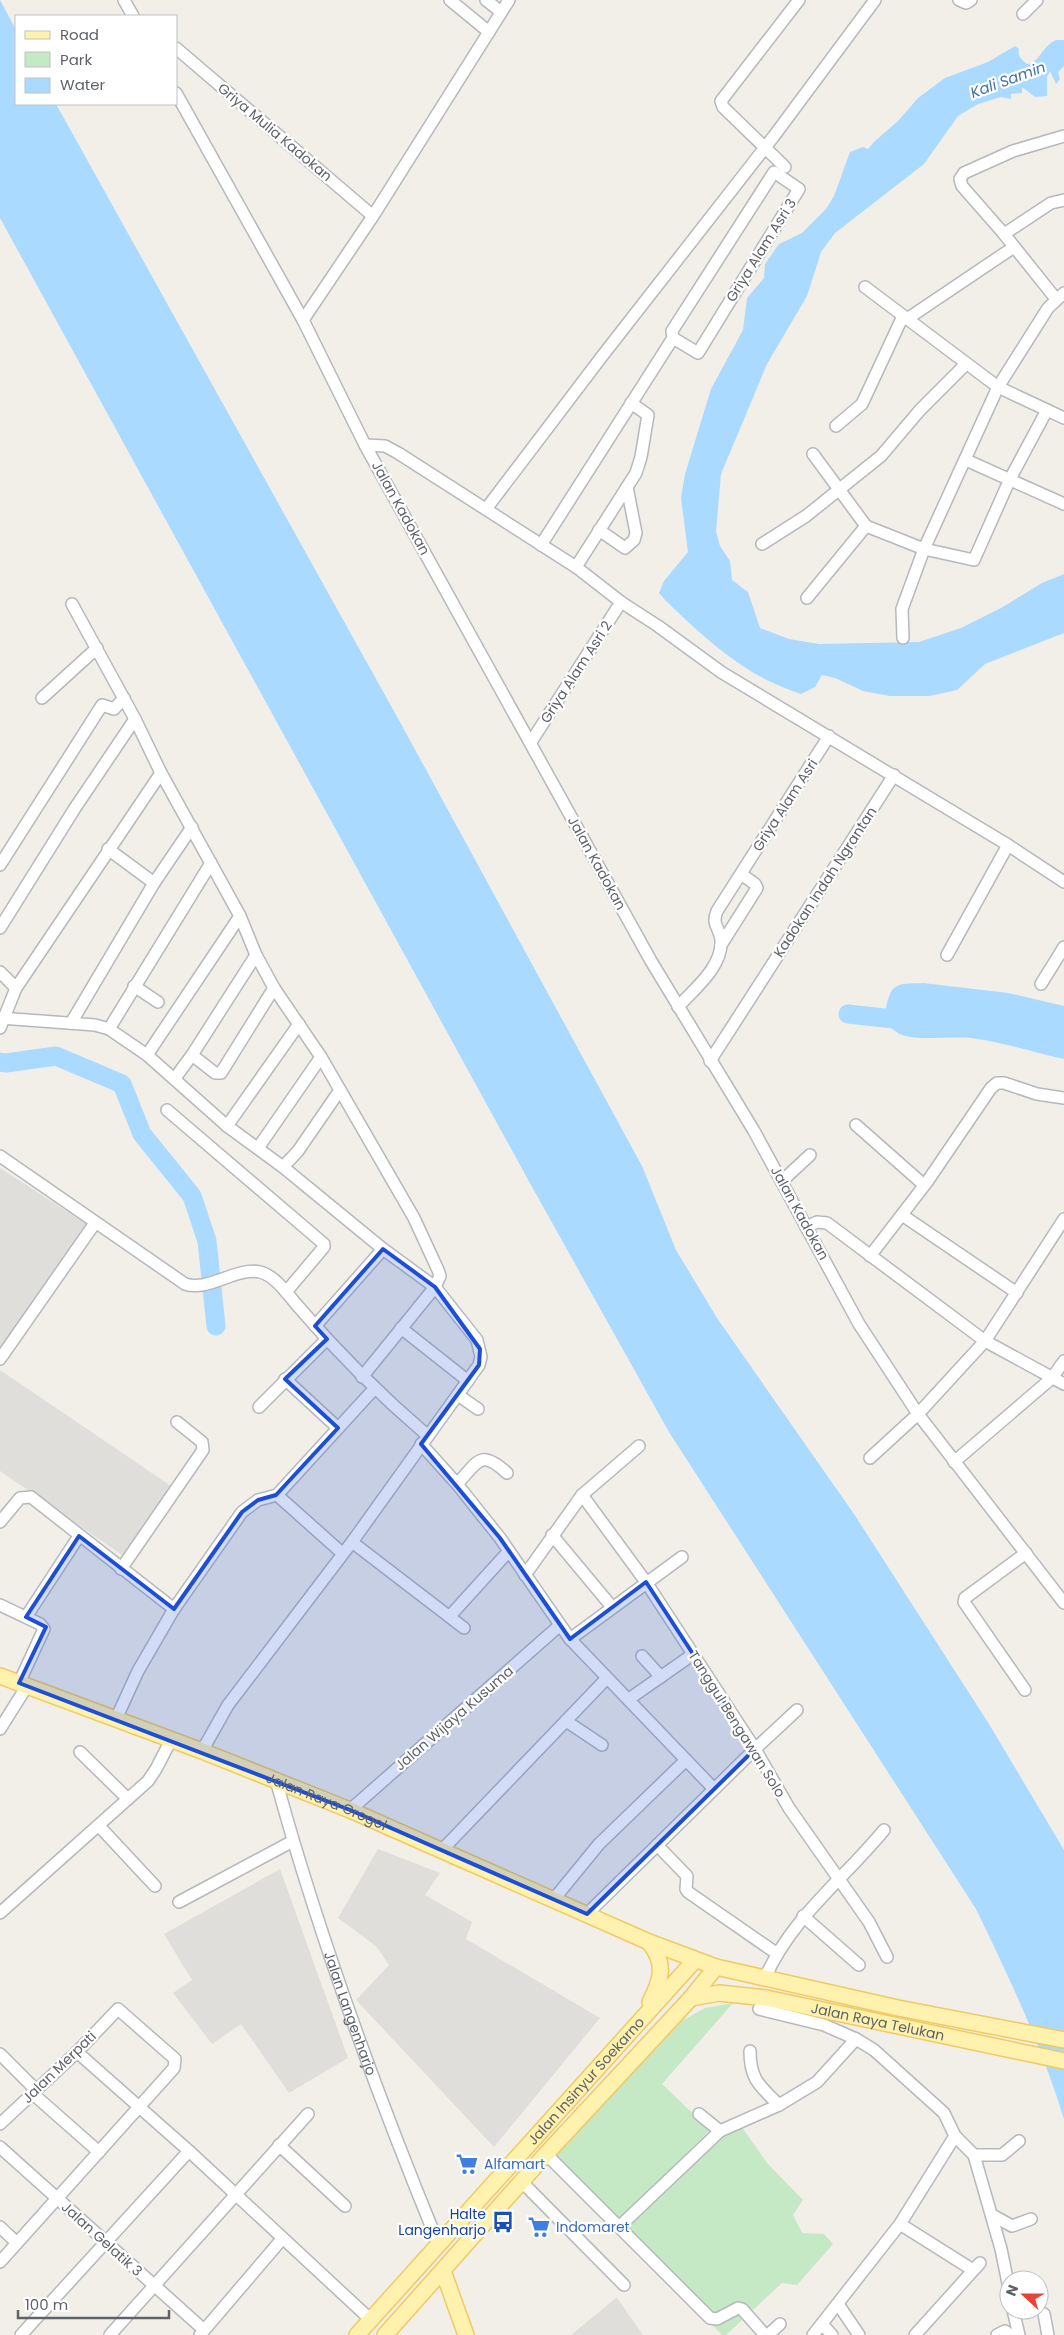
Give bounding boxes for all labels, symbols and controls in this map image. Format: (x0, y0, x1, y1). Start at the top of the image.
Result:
legend (15, 15, 178, 105)
text: Road (60, 24, 99, 45)
text: Park (60, 49, 92, 70)
water label: Kali Samin (967, 56, 1048, 103)
text: Water (60, 74, 106, 95)
street label: Griya Mulia Kadokan (214, 78, 336, 186)
street label: Griya Alam Asri 3 (721, 194, 801, 306)
street label: Jalan Kadokan (367, 457, 435, 559)
street label: Griya Alam Asri 2 (535, 617, 617, 727)
street label: Griya Alam Asri (748, 755, 822, 855)
street label: Kadokan Indah Ngrantan (769, 803, 881, 961)
street label: Jalan Kadokan (563, 812, 631, 914)
street label: Jalan Kadokan (766, 1162, 834, 1264)
street label: Tanggul Bengawan Solo (684, 1647, 790, 1801)
street label: Jalan Wijaya Kusuma (390, 1661, 518, 1775)
street label: Jalan Raya Grogol (264, 1768, 390, 1835)
street label: Jalan Langenharjo (319, 1949, 381, 2078)
street label: Jalan Raya Telukan (809, 1998, 946, 2045)
street label: Jalan Insinyur Soekarno (523, 2012, 649, 2149)
street label: Jalan Merpati (18, 2026, 100, 2108)
supermarket icon: Alfamart (454, 2151, 480, 2177)
place label: Alfamart (484, 2154, 545, 2174)
street label: Jalan Gelatik 3 (57, 2197, 147, 2281)
place label: Halte Langenharjo (398, 2204, 486, 2240)
bus stop icon: Halte Langenharjo (490, 2209, 516, 2235)
supermarket icon: Indomaret (526, 2214, 552, 2240)
place label: Indomaret (556, 2217, 630, 2237)
north arrow (999, 2270, 1049, 2320)
text: N (1001, 2282, 1023, 2299)
scale bar (18, 2288, 169, 2320)
text: 100 m (25, 2294, 68, 2315)

